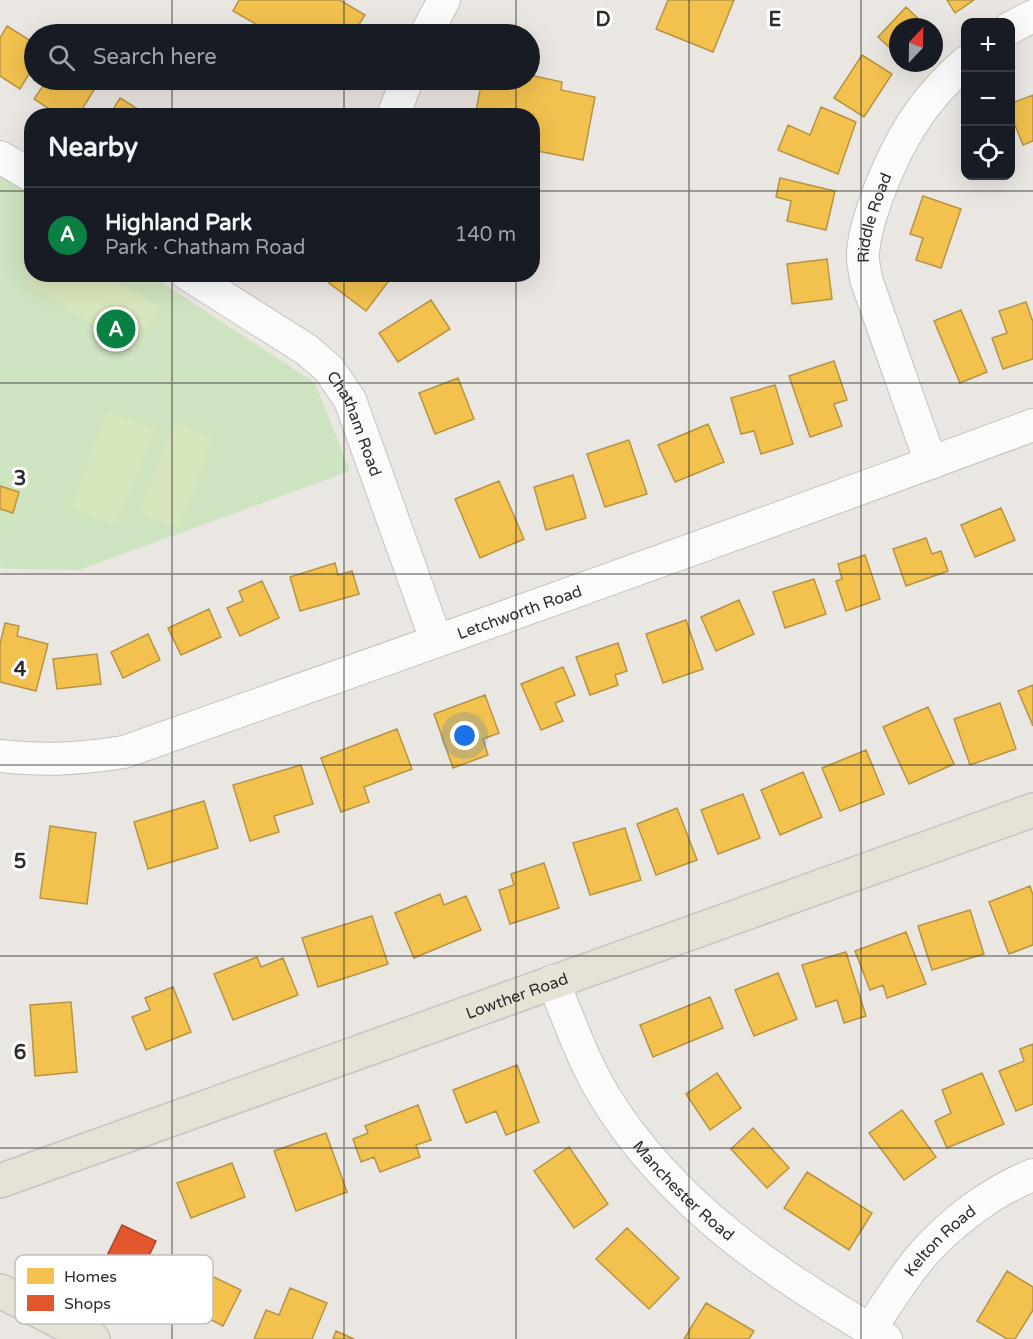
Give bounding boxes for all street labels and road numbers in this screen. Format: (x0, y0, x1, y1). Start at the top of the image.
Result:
street label: Riddle Road (854, 170, 896, 263)
street label: Chatham Road (322, 367, 386, 479)
street label: Letchworth Road (454, 581, 585, 644)
street label: Lowther Road (463, 969, 571, 1024)
street label: Manchester Road (628, 1137, 738, 1246)
street label: Kelton Road (900, 1201, 980, 1281)

